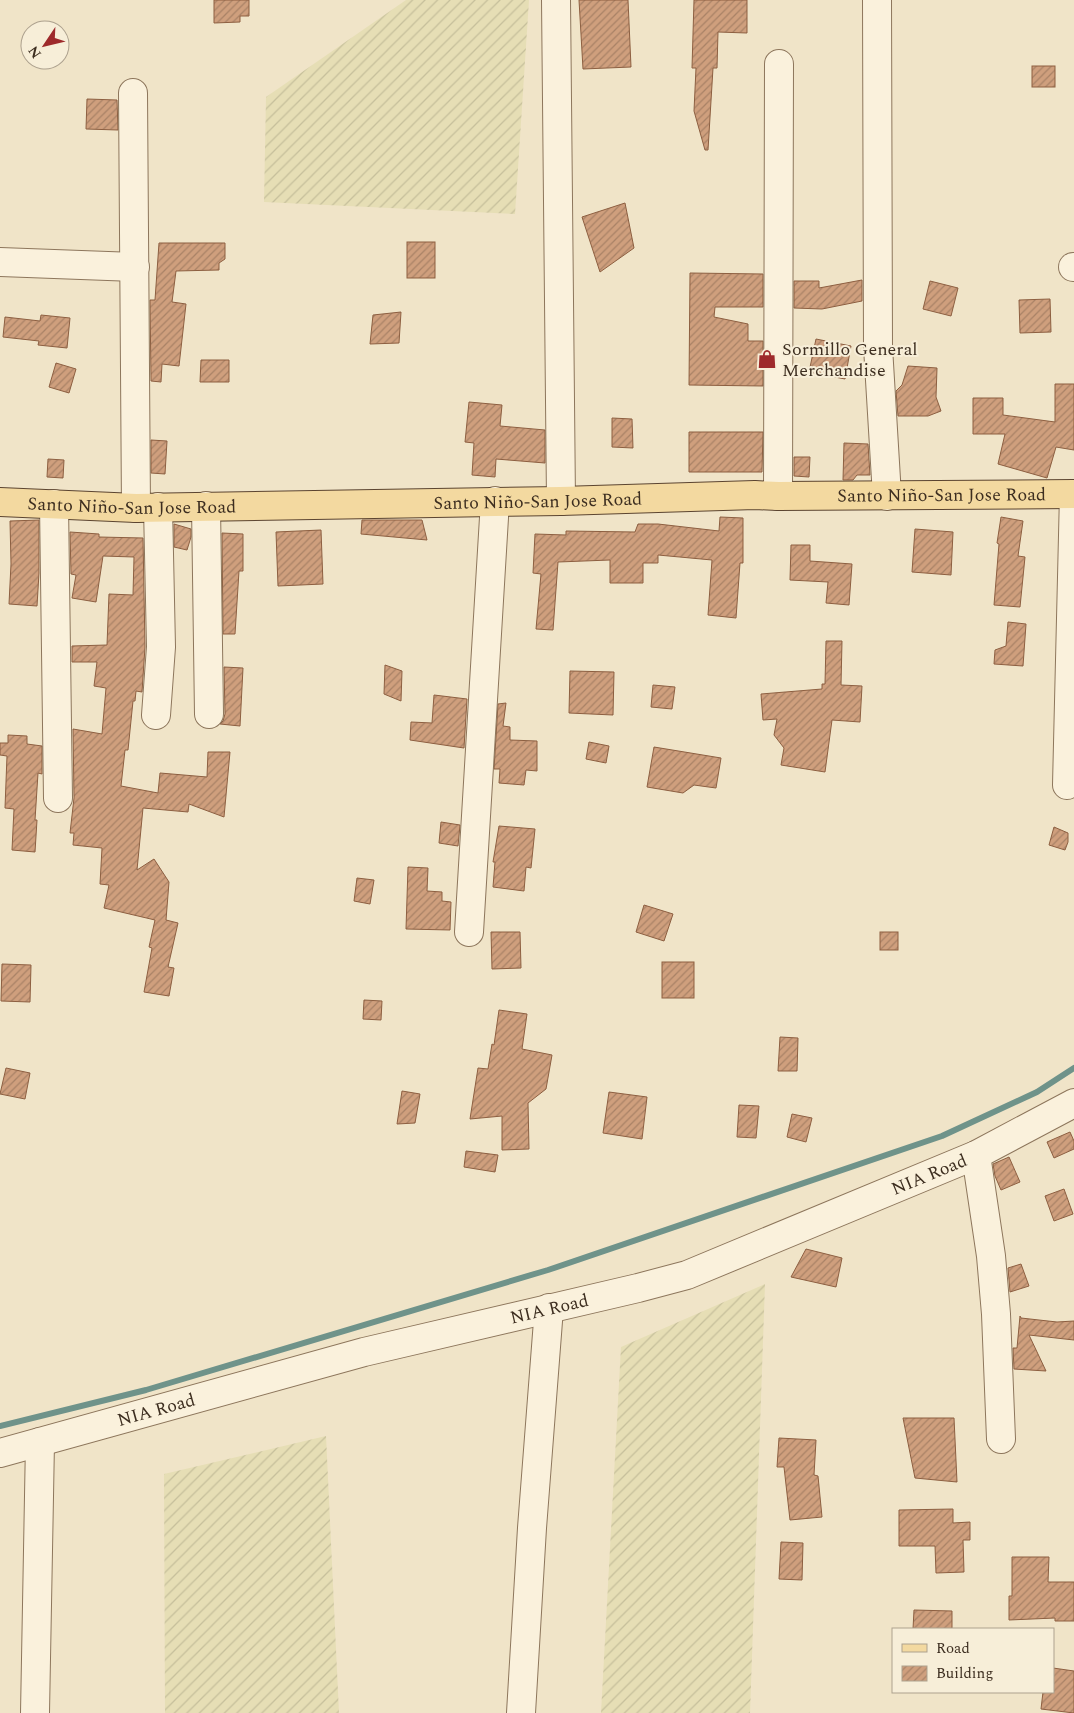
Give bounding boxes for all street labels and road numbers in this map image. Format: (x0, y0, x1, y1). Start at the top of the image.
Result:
street label: Santo Niño-San Jose Road (837, 481, 1046, 510)
street label: Santo Niño-San Jose Road (433, 485, 643, 517)
street label: Santo Niño-San Jose Road (27, 490, 236, 522)
street label: NIA Road (887, 1147, 971, 1203)
street label: NIA Road (507, 1287, 591, 1331)
street label: NIA Road (114, 1386, 198, 1434)

